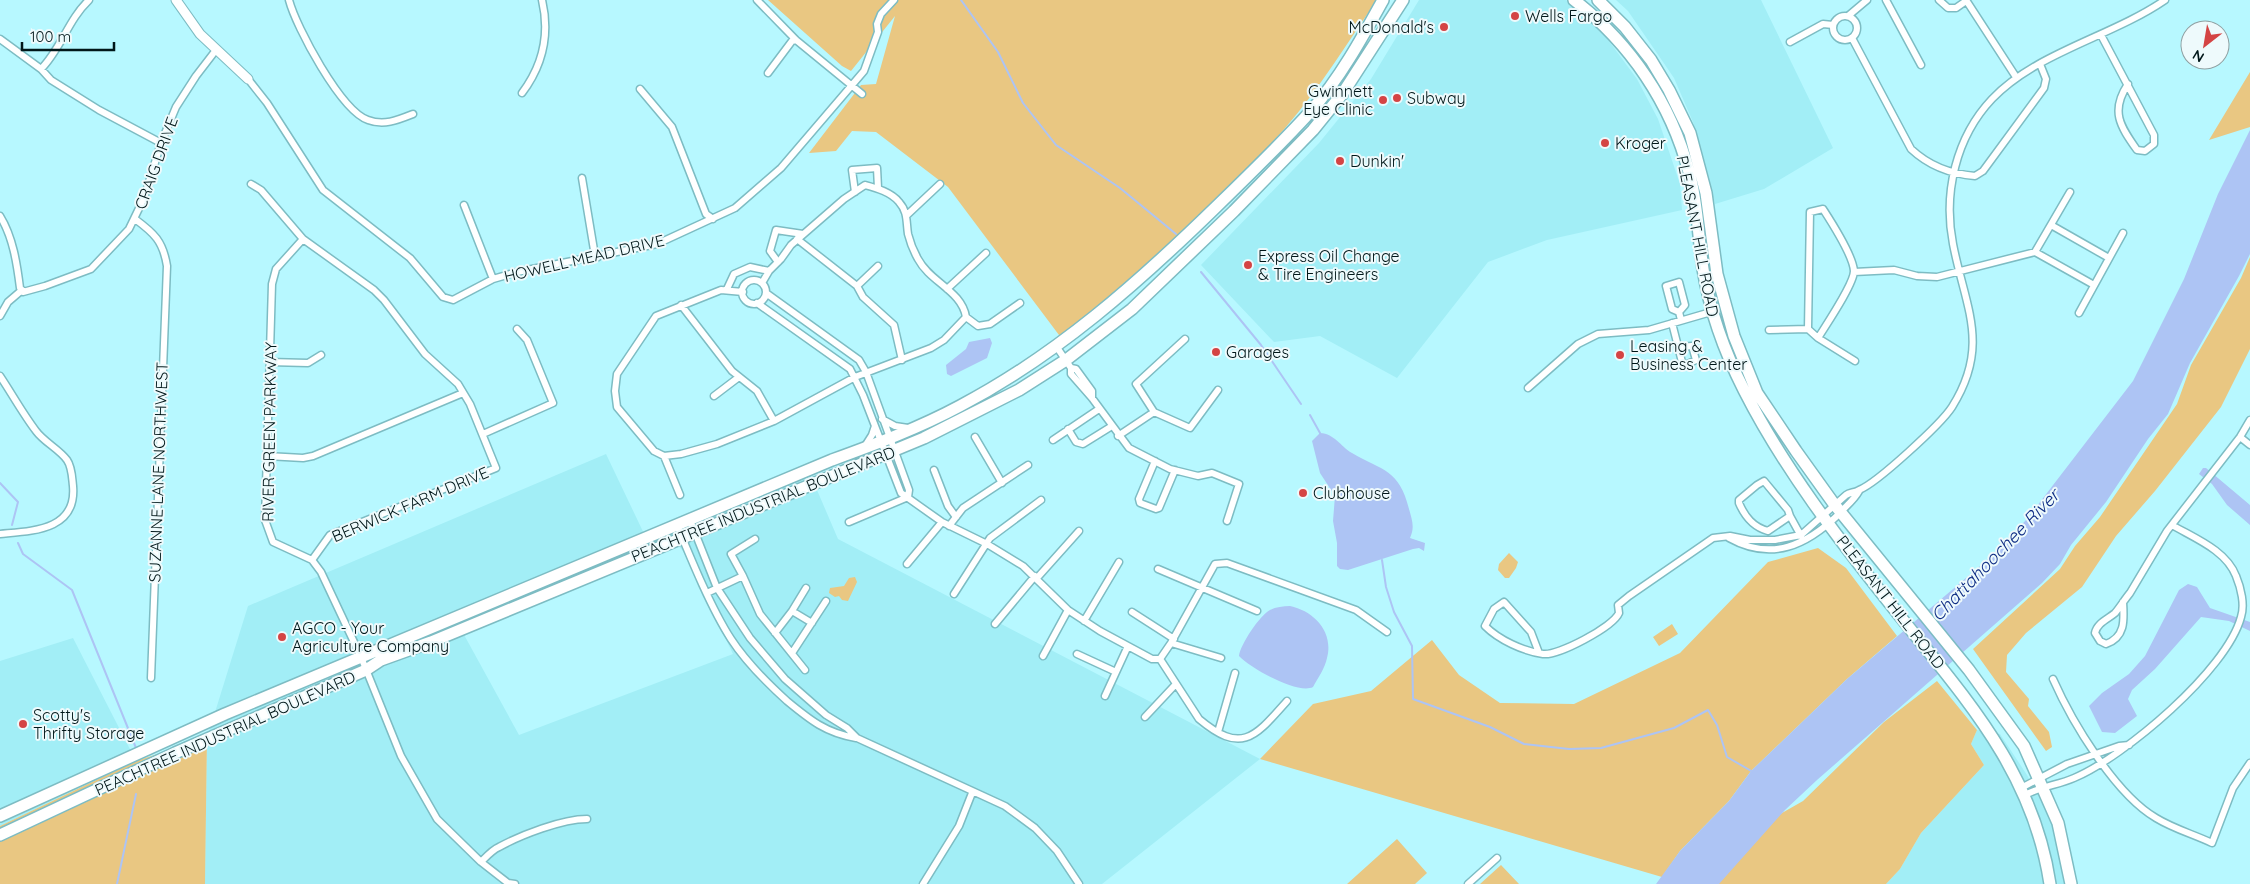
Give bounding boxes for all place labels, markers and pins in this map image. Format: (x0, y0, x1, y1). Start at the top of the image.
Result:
place label: Wells Fargo (1525, 6, 1612, 26)
marker: Wells Fargo (1509, 10, 1521, 22)
place label: McDonald's (1348, 17, 1434, 37)
marker: McDonald's (1438, 21, 1450, 33)
place label: Gwinnett Eye Clinic (1303, 81, 1373, 119)
place label: Subway (1407, 88, 1466, 108)
marker: Subway (1391, 92, 1403, 104)
marker: Gwinnett Eye Clinic (1377, 94, 1389, 106)
place label: Kroger (1615, 133, 1666, 153)
marker: Kroger (1599, 137, 1611, 149)
place label: Dunkin' (1350, 151, 1404, 171)
marker: Dunkin' (1334, 155, 1346, 167)
place label: Express Oil Change & Tire Engineers (1258, 246, 1400, 284)
marker: Express Oil Change & Tire Engineers (1242, 259, 1254, 271)
place label: Leasing & Business Center (1630, 336, 1747, 374)
place label: Garages (1226, 342, 1289, 362)
marker: Garages (1210, 346, 1222, 358)
marker: Leasing & Business Center (1614, 349, 1626, 361)
place label: Clubhouse (1313, 483, 1390, 503)
marker: Clubhouse (1297, 487, 1309, 499)
place label: AGCO - Your Agriculture Company (292, 618, 449, 656)
marker: AGCO - Your Agriculture Company (276, 631, 288, 643)
place label: Scotty's Thrifty Storage (33, 705, 144, 743)
marker: Scotty's Thrifty Storage (17, 718, 29, 730)

